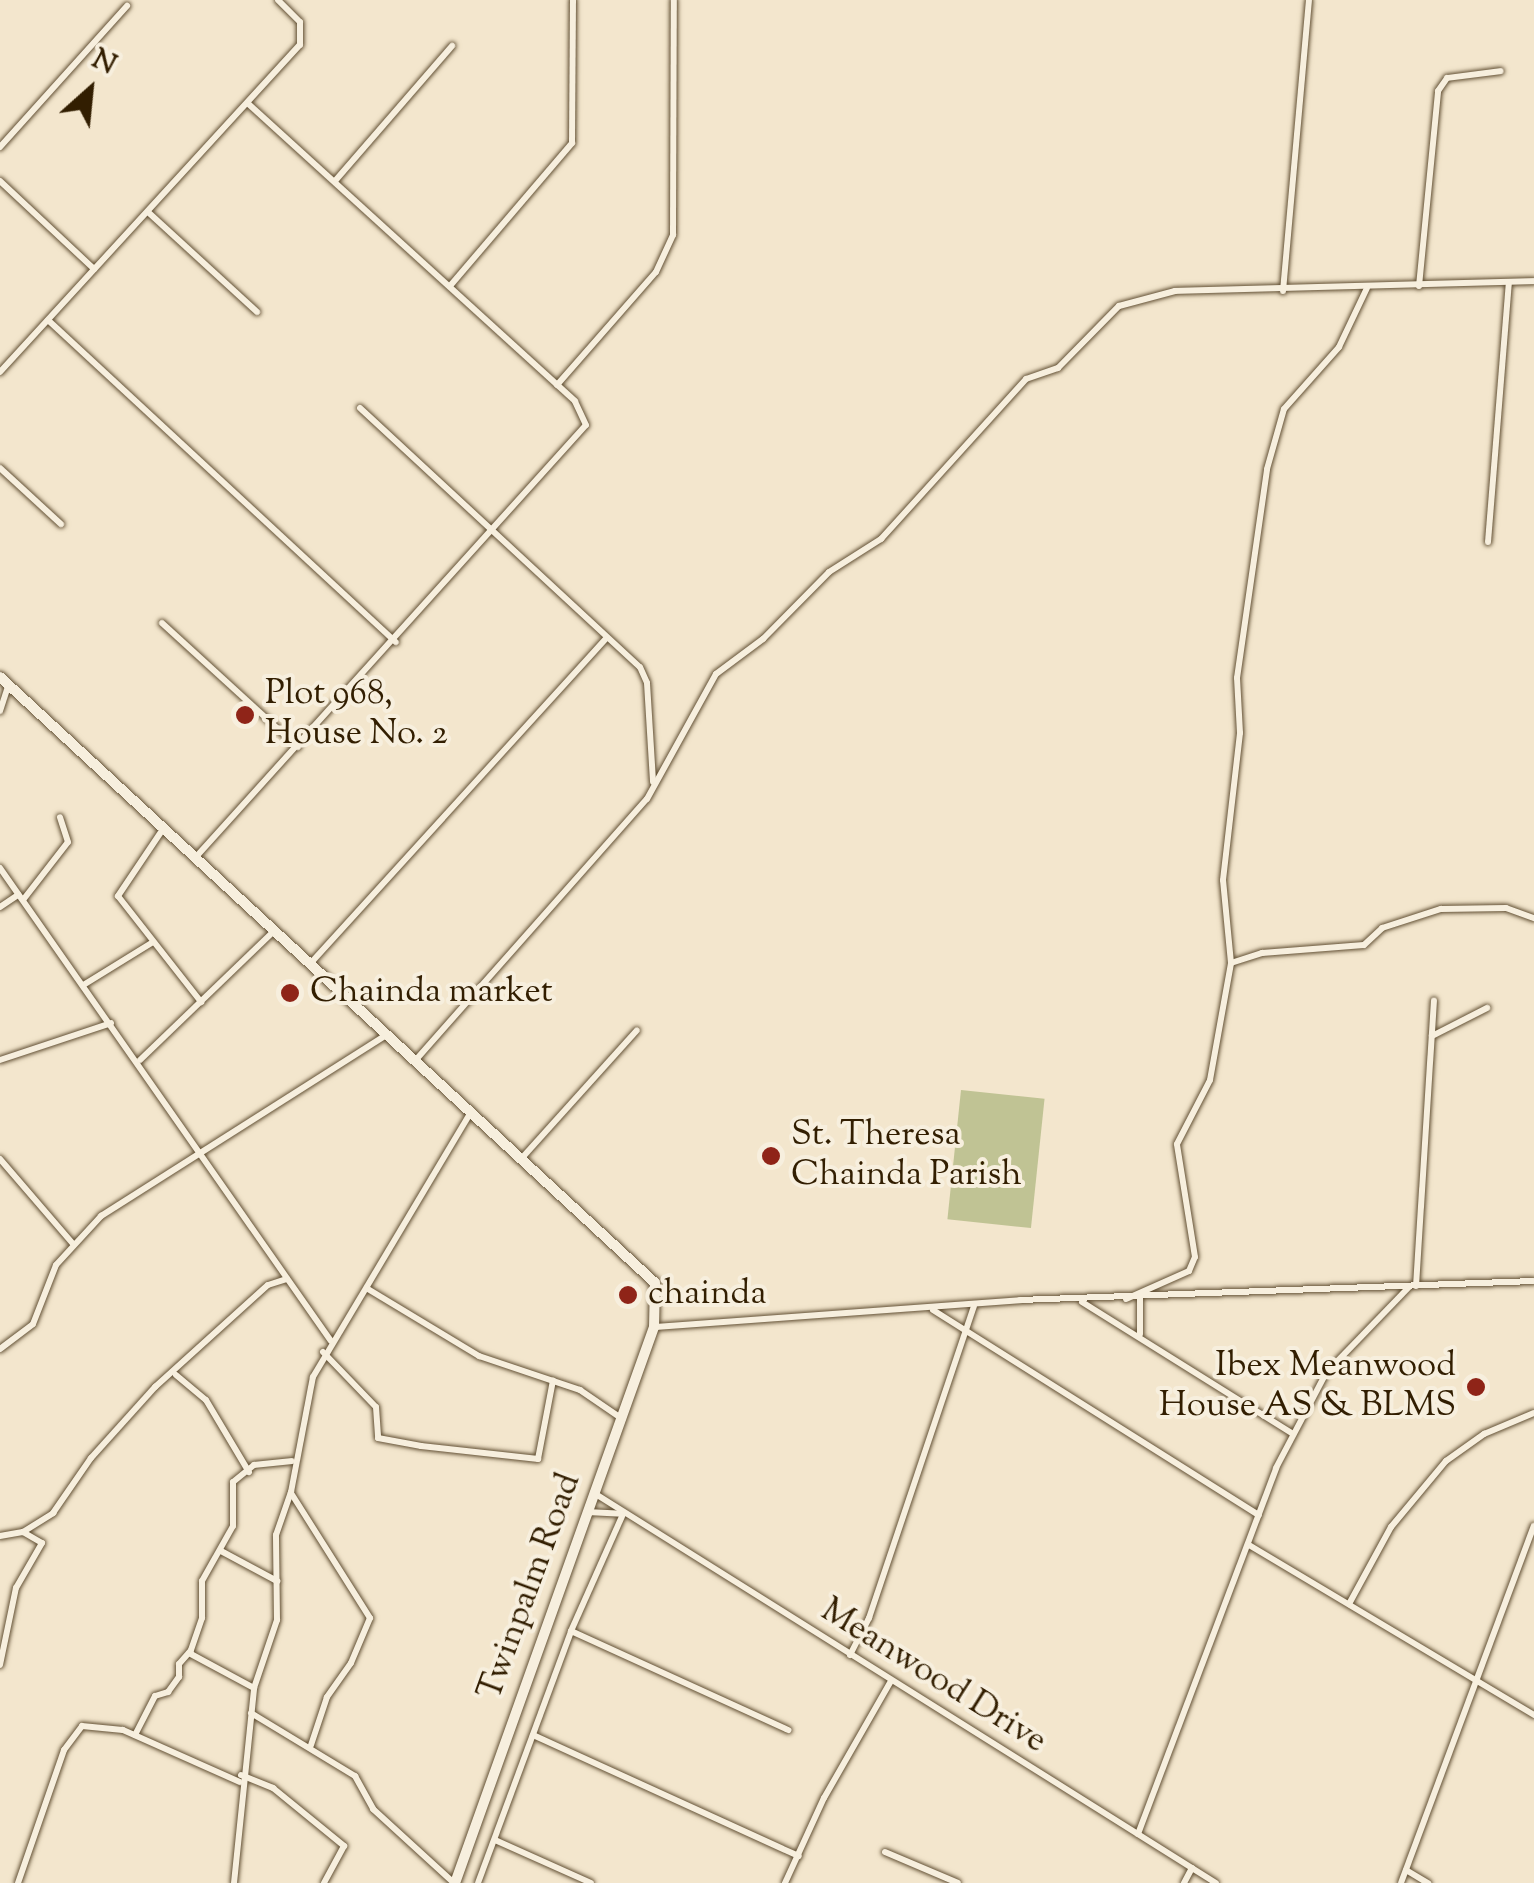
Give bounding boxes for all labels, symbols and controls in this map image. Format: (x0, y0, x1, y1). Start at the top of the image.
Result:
north arrow (40, 40, 140, 140)
text: N (85, 40, 123, 86)
place label: Plot 968, House No. 2 (265, 674, 448, 756)
marker: Plot 968, House No. 2 (234, 704, 256, 726)
place label: Chainda market (310, 972, 553, 1014)
marker: Chainda market (279, 982, 301, 1004)
place label: St. Theresa Chainda Parish (791, 1115, 1022, 1197)
marker: St. Theresa Chainda Parish (760, 1145, 782, 1167)
place label: chainda (648, 1274, 767, 1316)
marker: chainda (617, 1284, 639, 1306)
place label: Ibex Meanwood House AS & BLMS (1159, 1346, 1456, 1428)
marker: Ibex Meanwood House AS & BLMS (1465, 1376, 1487, 1398)
street label: Twinpalm Road (471, 1468, 591, 1706)
street label: Meanwood Drive (812, 1591, 1054, 1763)

